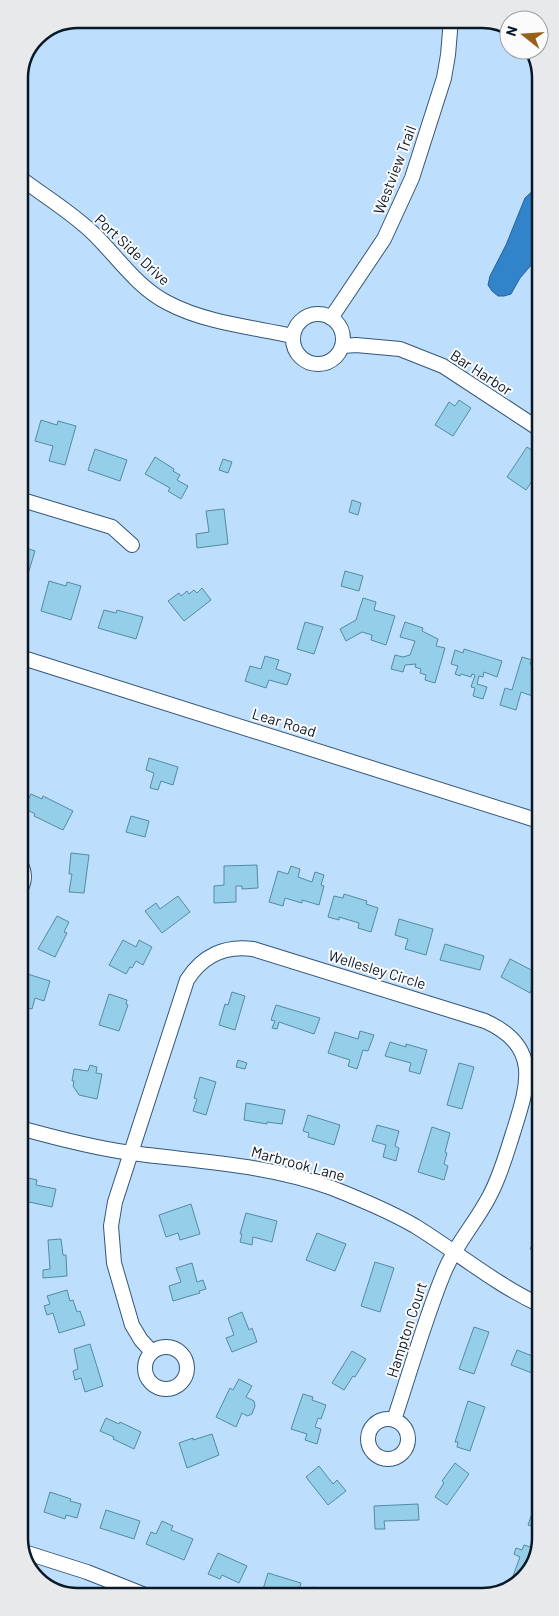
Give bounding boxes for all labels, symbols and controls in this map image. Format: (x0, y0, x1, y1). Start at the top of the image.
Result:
north arrow (499, 10, 549, 60)
text: N (502, 24, 521, 38)
street label: Westview Trail (369, 123, 419, 217)
street label: Port Side Drive (91, 210, 174, 289)
street label: Bar Harbor (447, 346, 516, 399)
street label: Lear Road (250, 704, 318, 740)
street label: Wellesley Circle (326, 946, 428, 992)
street label: Marbrook Lane (249, 1142, 347, 1184)
street label: Hampton Court (382, 1280, 430, 1380)

